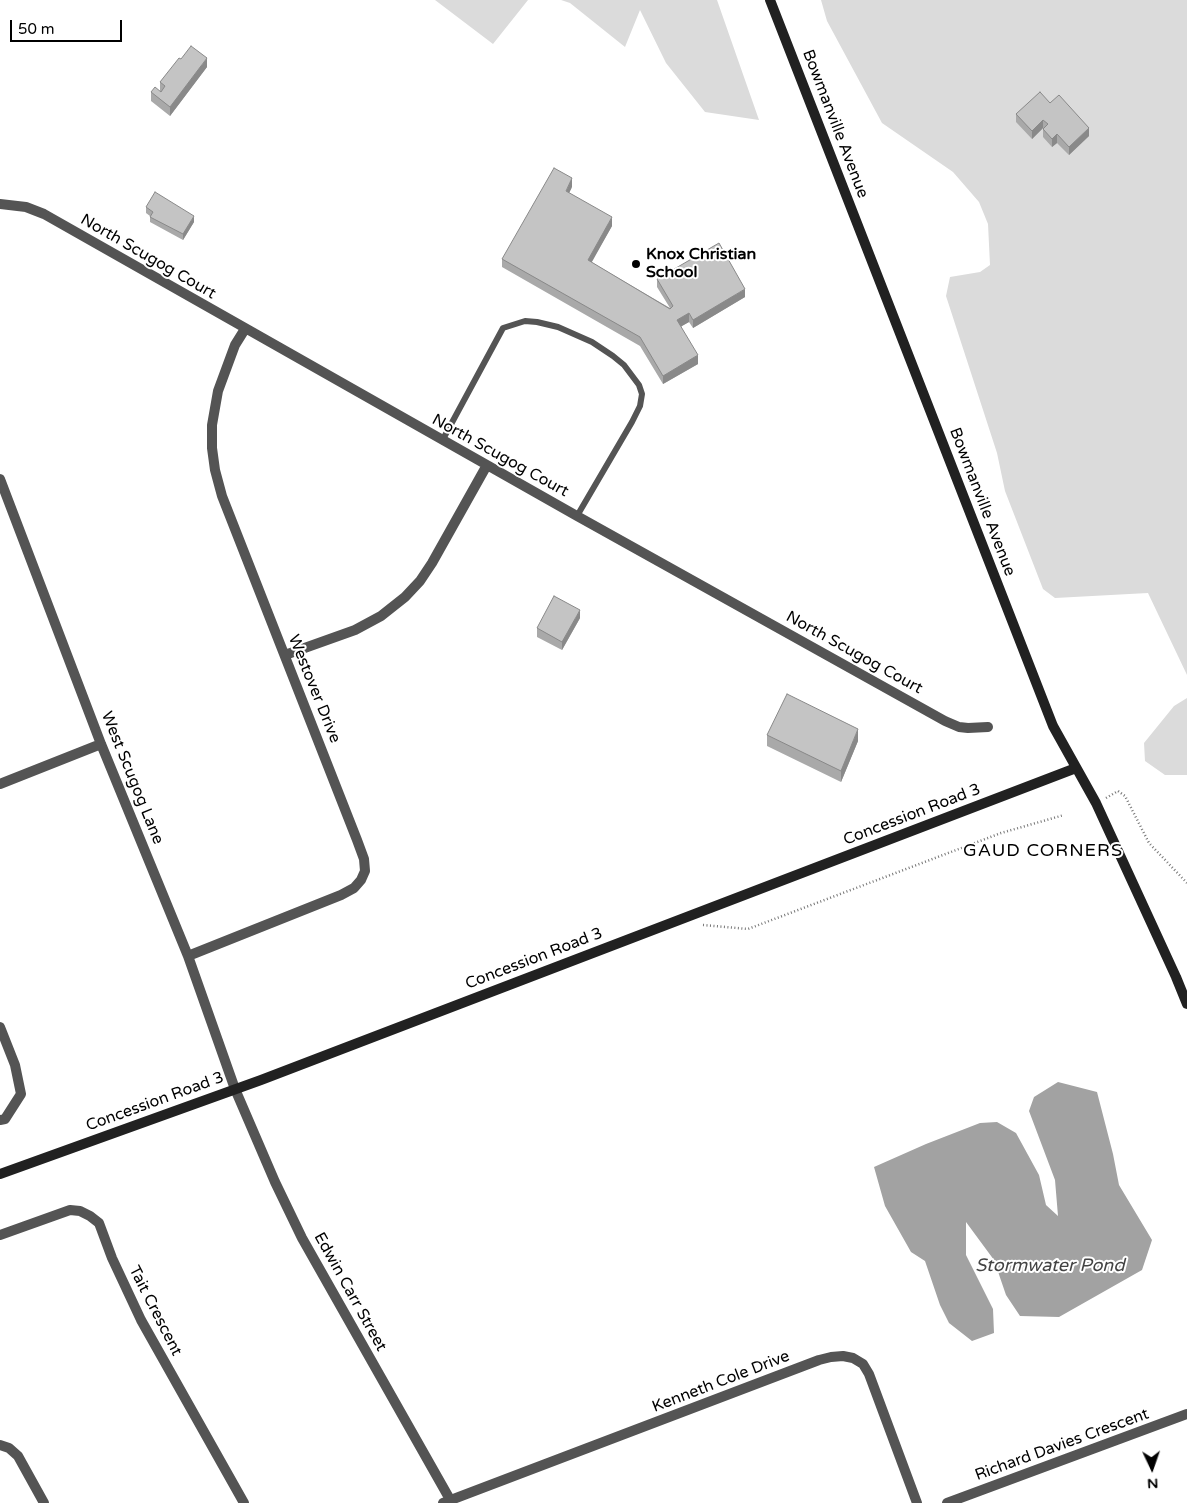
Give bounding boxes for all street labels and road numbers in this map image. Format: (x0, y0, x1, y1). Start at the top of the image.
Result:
street label: Bowmanville Avenue (798, 47, 872, 201)
street label: North Scugog Court (77, 210, 219, 304)
street label: North Scugog Court (428, 410, 572, 502)
street label: Bowmanville Avenue (945, 425, 1019, 579)
street label: North Scugog Court (782, 607, 926, 699)
street label: Westover Drive (284, 632, 344, 746)
street label: West Scugog Lane (97, 709, 167, 847)
street label: Concession Road 3 (841, 780, 983, 850)
street label: Concession Road 3 (463, 924, 605, 994)
street label: Concession Road 3 (83, 1068, 227, 1136)
street label: Edwin Carr Street (309, 1229, 391, 1355)
street label: Tait Crescent (124, 1263, 186, 1359)
street label: Kenneth Cole Drive (650, 1347, 792, 1417)
street label: Richard Davies Crescent (972, 1405, 1152, 1485)

